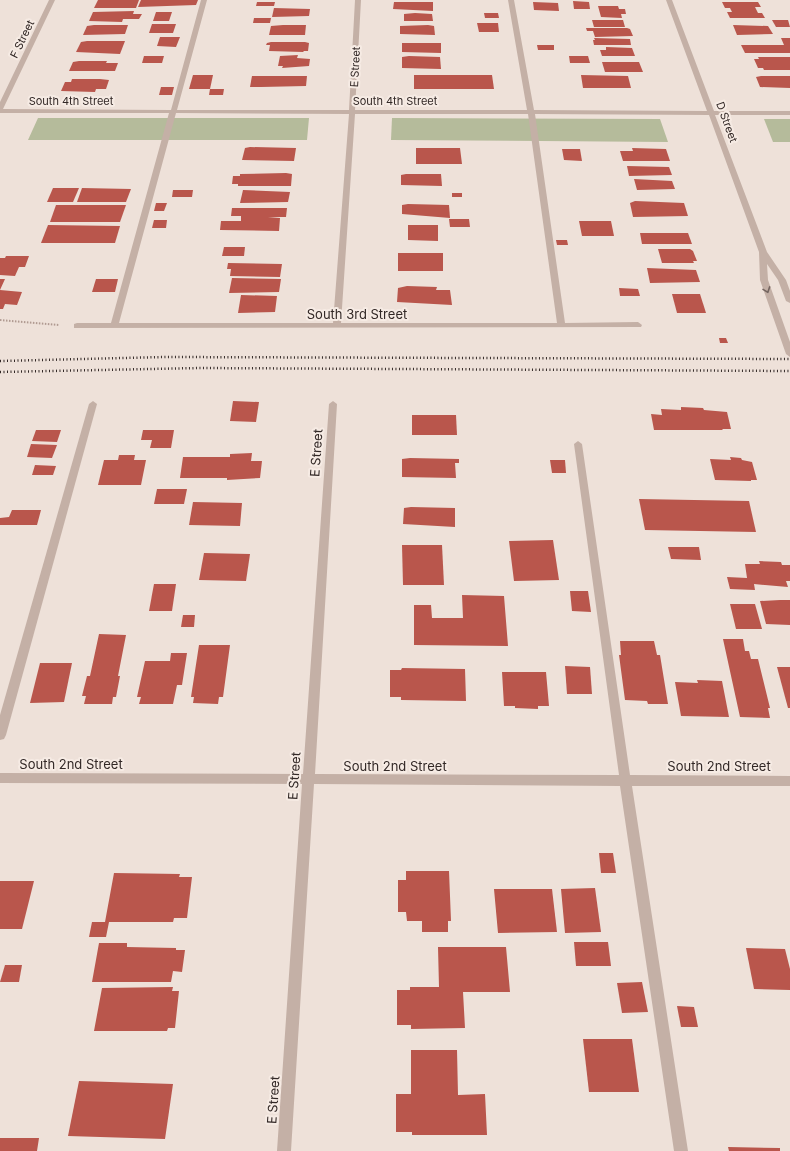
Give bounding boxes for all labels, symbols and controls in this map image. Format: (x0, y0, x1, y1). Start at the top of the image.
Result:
street label: F Street (7, 17, 37, 60)
street label: E Street (347, 46, 363, 88)
street label: South 4th Street (29, 94, 114, 108)
street label: South 4th Street (353, 94, 438, 108)
street label: D Street (713, 100, 741, 145)
one-way arrow (763, 286, 771, 293)
street label: South 3rd Street (307, 306, 407, 322)
street label: E Street (306, 428, 326, 478)
street label: E Street (284, 751, 304, 801)
street label: South 2nd Street (19, 756, 123, 772)
street label: South 2nd Street (343, 758, 447, 774)
street label: South 2nd Street (667, 758, 771, 774)
street label: E Street (263, 1075, 283, 1125)

